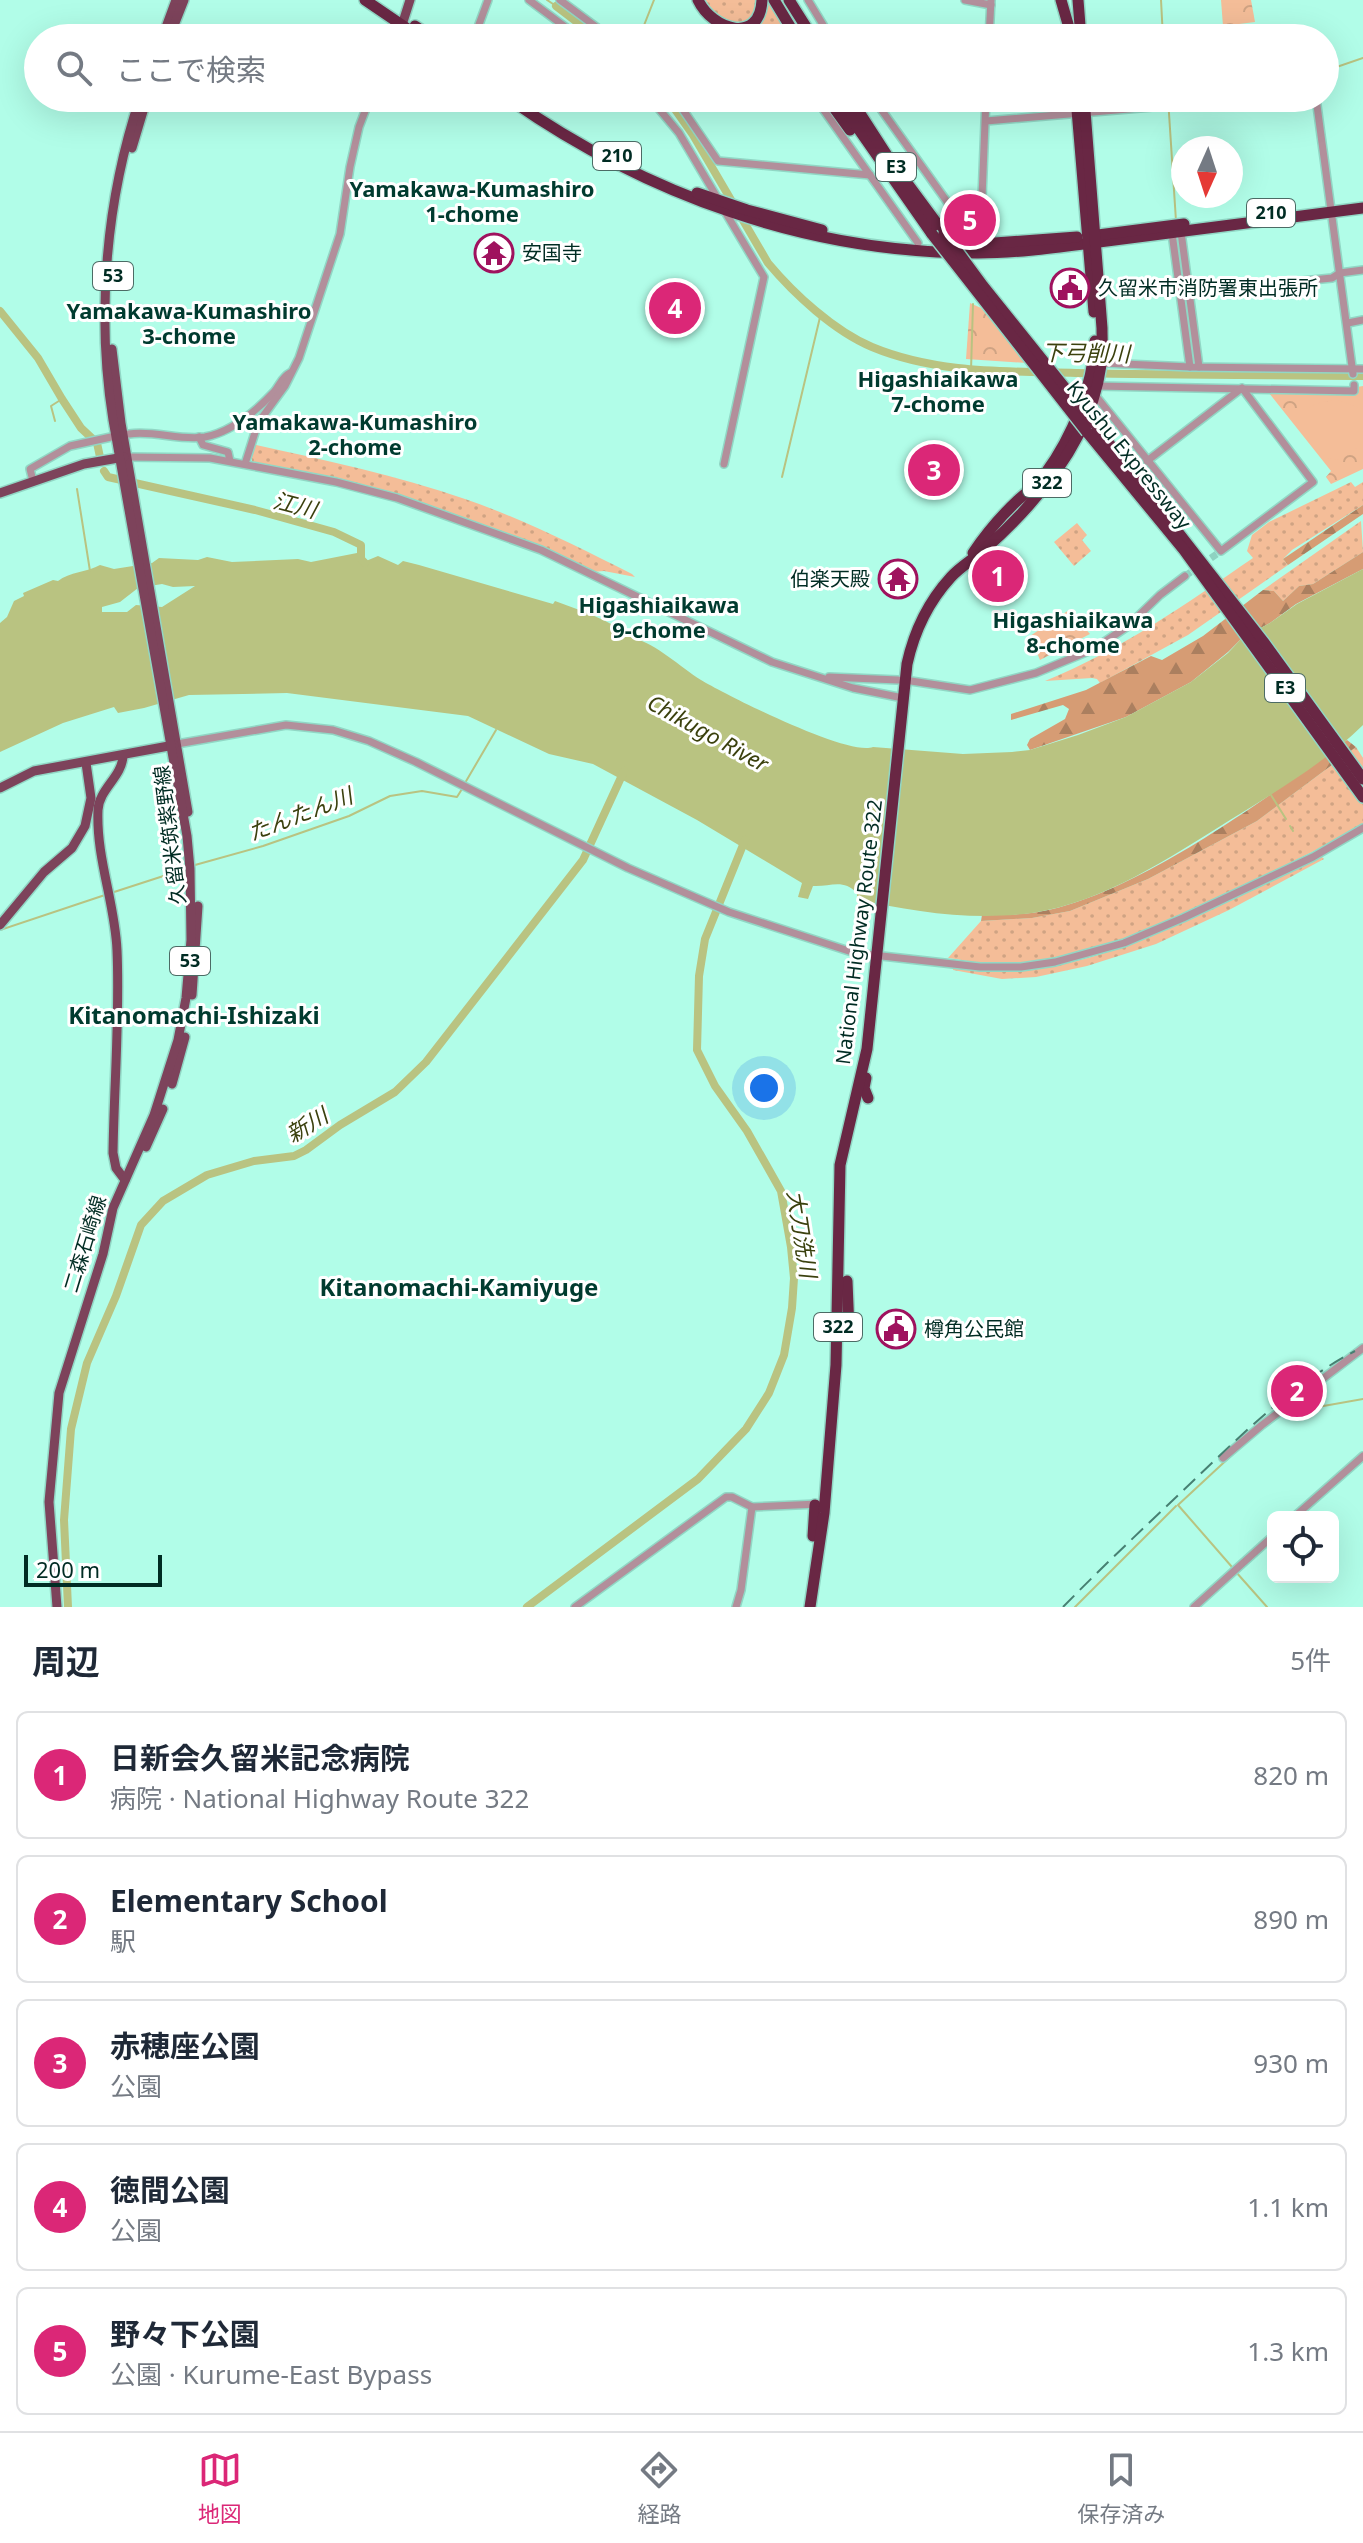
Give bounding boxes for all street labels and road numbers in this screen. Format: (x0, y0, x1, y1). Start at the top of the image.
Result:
road number: 210 (593, 142, 641, 170)
road number: E3 (876, 153, 916, 181)
road number: 210 (1247, 199, 1295, 227)
road number: 53 (93, 262, 133, 290)
street label: Kyushu Expressway (1061, 375, 1198, 535)
road number: 322 (1023, 469, 1071, 497)
road number: E3 (1265, 674, 1305, 702)
street label: 久留米筑紫野線 (148, 764, 191, 906)
street label: National Highway Route 322 (829, 798, 888, 1066)
road number: 53 (170, 947, 210, 975)
street label: 二森石崎線 (57, 1192, 112, 1296)
road number: 322 (814, 1313, 862, 1341)

